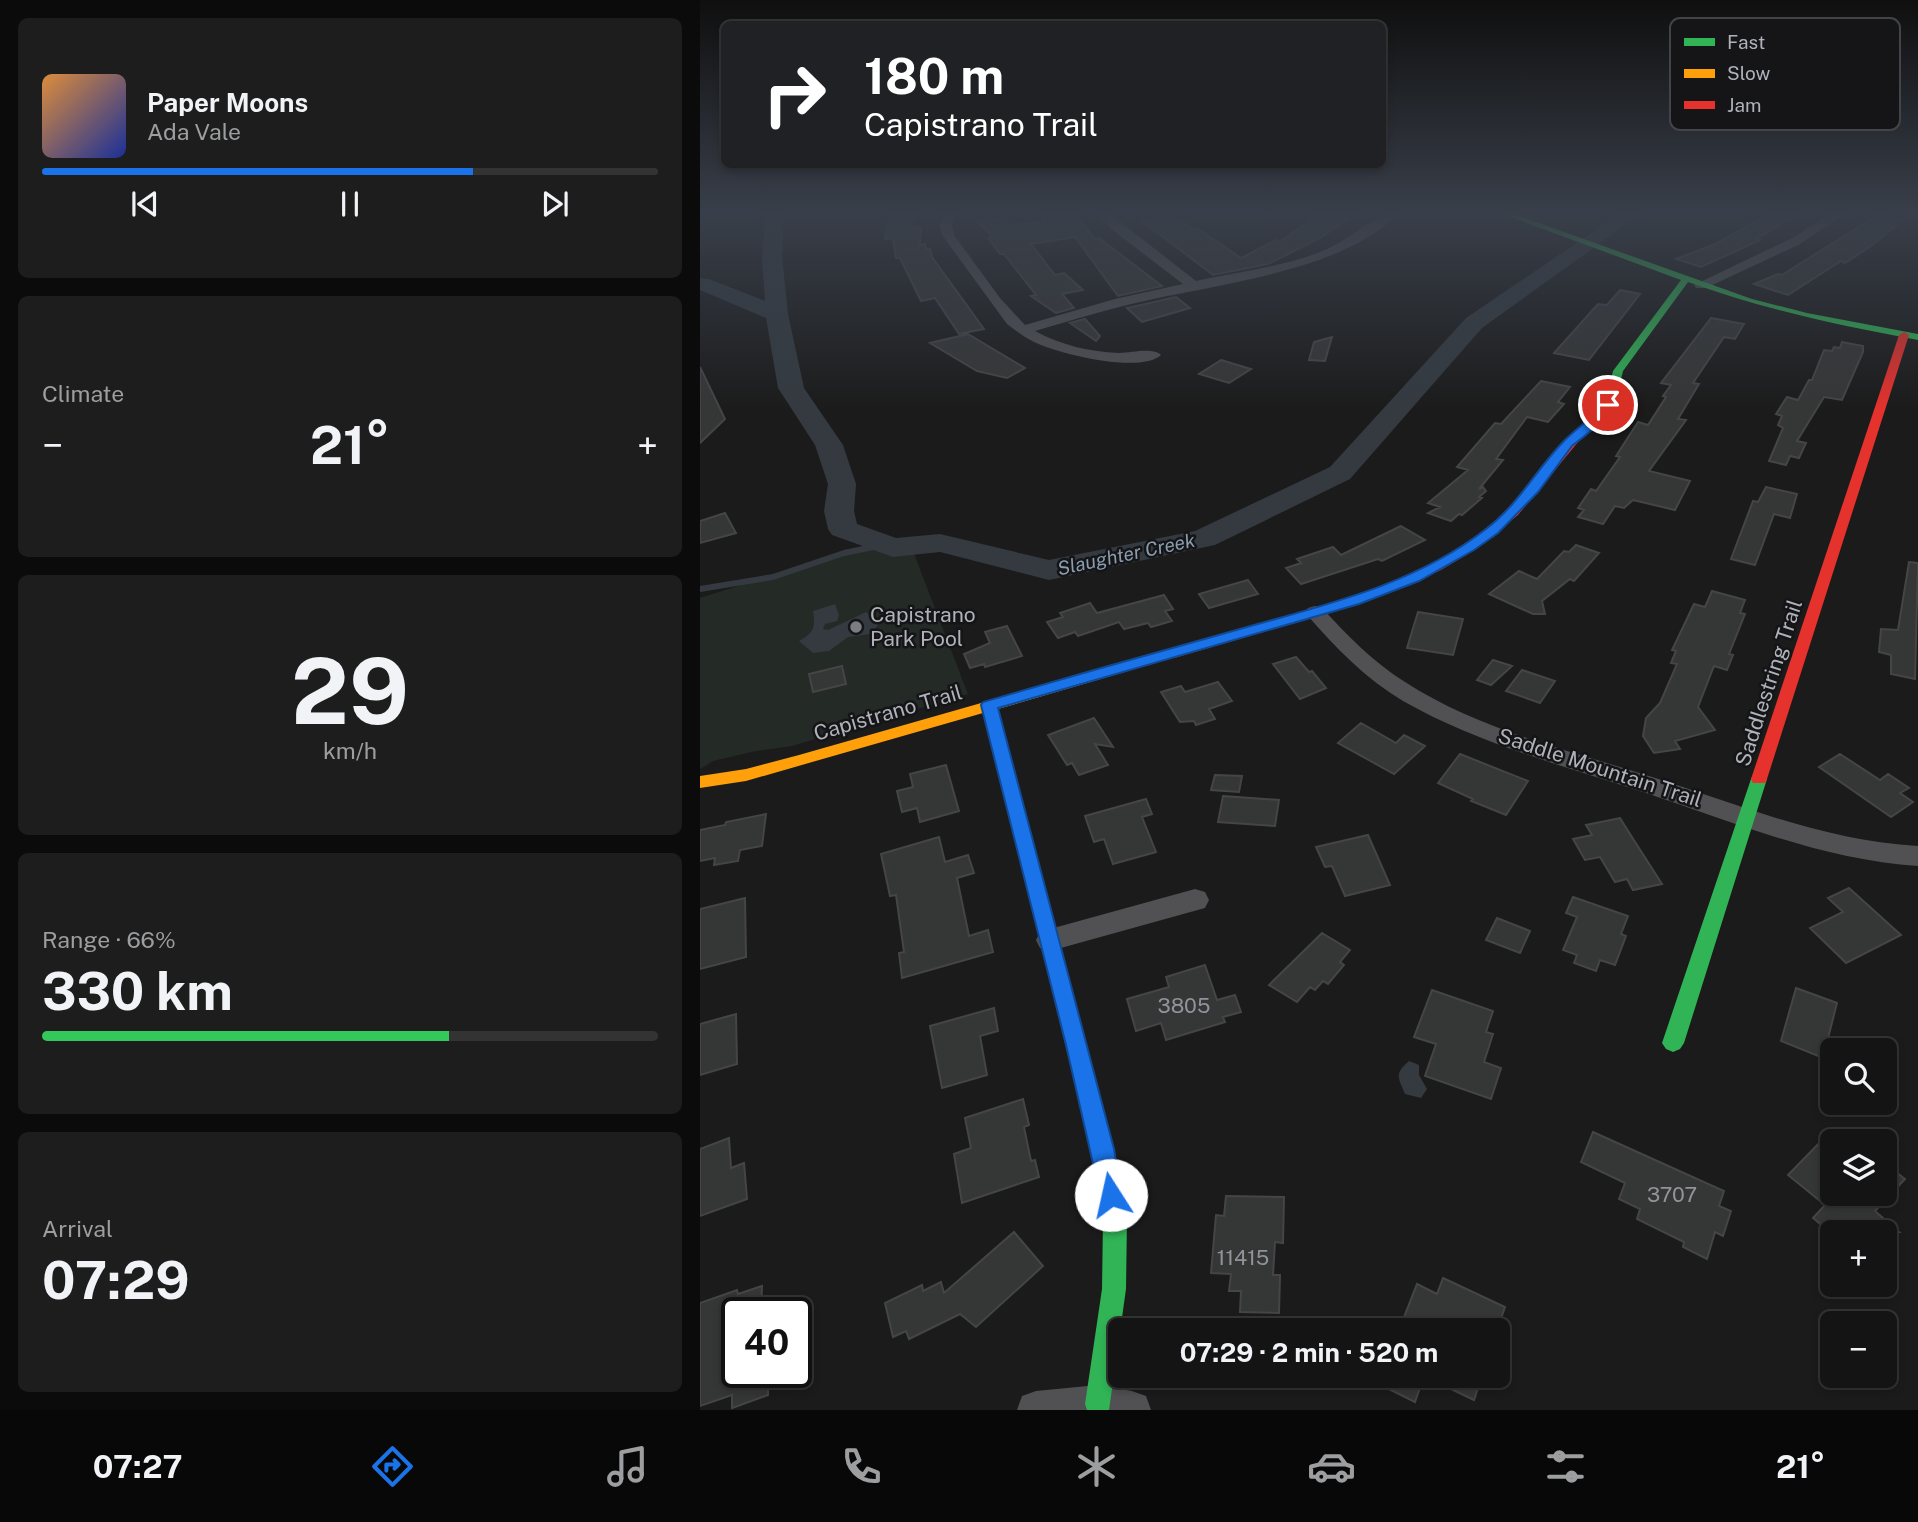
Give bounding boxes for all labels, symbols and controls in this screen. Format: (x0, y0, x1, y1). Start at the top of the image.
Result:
legend (1670, 18, 1900, 130)
text: Fast (1727, 31, 1765, 53)
text: 180 m (864, 47, 1004, 105)
icon: right (749, 49, 840, 140)
text: Slow (1727, 62, 1771, 84)
text: Paper Moons (147, 87, 308, 118)
text: Jam (1727, 94, 1761, 116)
text: Capistrano Trail (864, 106, 1098, 143)
text: Ada Vale (147, 118, 241, 145)
icon: previous (126, 185, 164, 223)
icon: pause (331, 185, 369, 223)
icon: next (536, 185, 574, 223)
pin (1578, 375, 1638, 435)
text: Climate (42, 380, 124, 407)
icon: arrive (1589, 386, 1627, 424)
text: 21° (310, 415, 390, 476)
text: − (42, 423, 63, 468)
text: + (637, 423, 658, 468)
water label: Slaughter Creek (1055, 529, 1197, 579)
street label: Saddlestring Trail (1730, 596, 1807, 769)
place label: Capistrano Park Pool (870, 602, 976, 651)
marker: Capistrano Park Pool (848, 619, 864, 635)
text: 29 (291, 638, 409, 744)
street label: Capistrano Trail (811, 679, 965, 746)
street label: Saddle Mountain Trail (1495, 723, 1705, 812)
text: km/h (323, 737, 377, 764)
text: Range · 66% (42, 926, 176, 953)
text: 330 km (42, 961, 233, 1022)
house number: 3805 (1158, 993, 1210, 1018)
map controls (1820, 1038, 1897, 1388)
button: search (1820, 1038, 1897, 1115)
button: layers (1820, 1129, 1897, 1206)
position arrow (1074, 1158, 1148, 1232)
house number: 3707 (1647, 1182, 1697, 1207)
text: Arrival (42, 1215, 113, 1242)
button: + (1820, 1220, 1897, 1297)
house number: 11415 (1217, 1245, 1269, 1270)
text: 07:29 (42, 1250, 190, 1311)
speed limit sign: 40 (721, 1297, 812, 1388)
button: − (1820, 1311, 1897, 1388)
text: 07:29 · 2 min · 520 m (1180, 1337, 1438, 1368)
icon: directions (368, 1442, 417, 1491)
icon: music (603, 1442, 652, 1491)
icon: phone (837, 1442, 886, 1491)
icon: climate (1072, 1442, 1121, 1491)
icon: car (1307, 1442, 1356, 1491)
icon: filters (1541, 1442, 1590, 1491)
text: 07:27 (93, 1448, 183, 1485)
text: 21° (1776, 1448, 1825, 1485)

